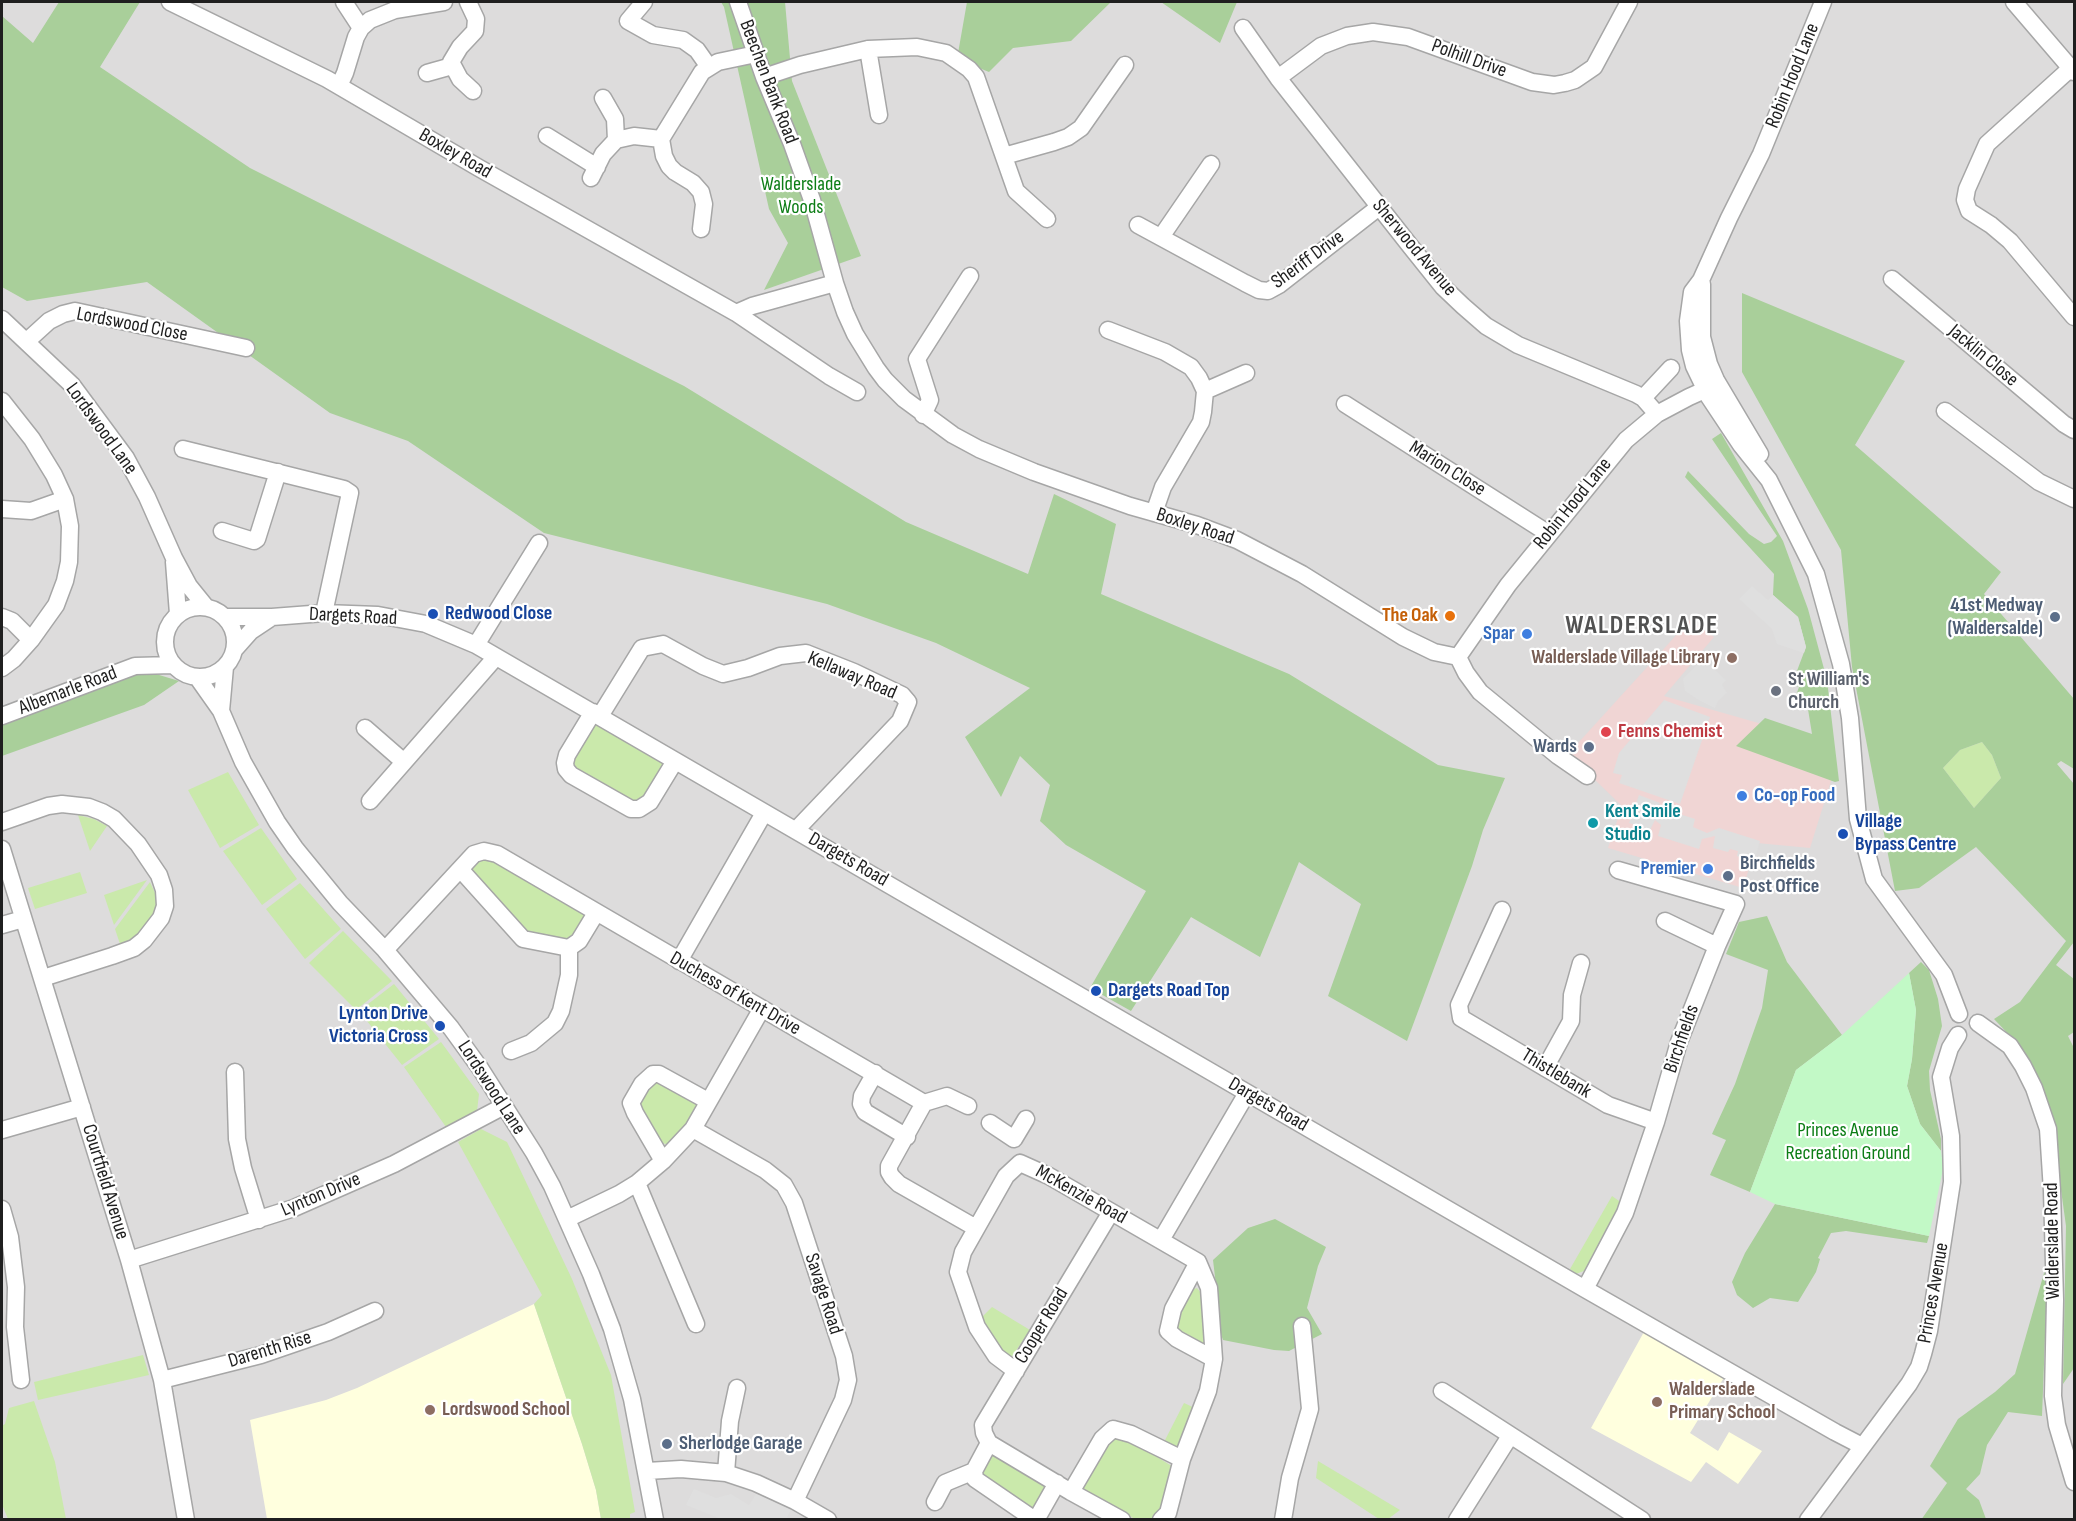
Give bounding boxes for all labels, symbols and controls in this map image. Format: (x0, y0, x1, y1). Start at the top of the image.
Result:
street label: Beechen Bank Road (733, 17, 803, 147)
street label: Robin Hood Lane (1761, 20, 1825, 132)
street label: Polhill Drive (1428, 34, 1510, 84)
street label: Boxley Road (414, 124, 496, 184)
park label: Walderslade Woods (761, 173, 841, 220)
street label: Sherwood Avenue (1366, 195, 1462, 301)
street label: Sheriff Drive (1267, 226, 1349, 294)
street label: Lordswood Close (74, 302, 190, 348)
street label: Jacklin Close (1943, 320, 2023, 392)
street label: Lordswood Lane (60, 379, 142, 479)
street label: Marion Close (1404, 436, 1490, 502)
street label: Robin Hood Lane (1529, 453, 1617, 555)
street label: Boxley Road (1153, 503, 1237, 551)
place label: 41st Medway (Waldersalde) (1947, 594, 2043, 641)
place label: Redwood Close (445, 602, 552, 626)
street label: Dargets Road (308, 603, 398, 631)
place label: The Oak (1382, 604, 1438, 628)
marker: Redwood Close (426, 607, 440, 621)
marker: The Oak (1443, 609, 1457, 623)
district label: WALDERSLADE (1565, 610, 1719, 642)
marker: 41st Medway (Waldersalde) (2048, 610, 2062, 624)
place label: Spar (1483, 622, 1515, 646)
marker: Spar (1520, 627, 1534, 641)
street label: Kellaway Road (804, 646, 900, 706)
place label: Walderslade Village Library (1531, 646, 1720, 670)
marker: Walderslade Village Library (1725, 651, 1739, 665)
street label: Albemarle Road (15, 661, 121, 721)
place label: St William's Church (1788, 668, 1869, 715)
marker: St William's Church (1769, 684, 1783, 698)
place label: Fenns Chemist (1618, 720, 1722, 744)
marker: Fenns Chemist (1599, 725, 1613, 739)
place label: Wards (1533, 735, 1577, 759)
marker: Wards (1582, 740, 1596, 754)
place label: Co-op Food (1754, 784, 1835, 808)
marker: Co-op Food (1735, 789, 1749, 803)
place label: Kent Smile Studio (1605, 800, 1681, 847)
place label: Village Bypass Centre (1855, 810, 1957, 857)
marker: Kent Smile Studio (1586, 816, 1600, 830)
marker: Village Bypass Centre (1836, 827, 1850, 841)
street label: Dargets Road (804, 828, 892, 892)
place label: Birchfields Post Office (1740, 852, 1819, 899)
place label: Premier (1640, 857, 1696, 881)
marker: Premier (1701, 862, 1715, 876)
marker: Birchfields Post Office (1721, 869, 1735, 883)
street label: Duchess of Kent Drive (665, 947, 805, 1041)
place label: Dargets Road Top (1108, 979, 1230, 1003)
marker: Dargets Road Top (1089, 984, 1103, 998)
place label: Lynton Drive Victoria Cross (329, 1002, 428, 1049)
street label: Birchfields (1659, 1002, 1705, 1076)
marker: Lynton Drive Victoria Cross (433, 1019, 447, 1033)
street label: Lordswood Lane (452, 1036, 530, 1140)
street label: Thistlebank (1517, 1044, 1595, 1104)
street label: Dargets Road (1224, 1073, 1312, 1137)
park label: Princes Avenue Recreation Ground (1786, 1119, 1910, 1166)
street label: Courtfield Avenue (76, 1121, 134, 1243)
street label: McKenzie Road (1031, 1160, 1131, 1230)
street label: Lynton Drive (278, 1167, 364, 1223)
street label: Walderslade Road (2040, 1182, 2066, 1300)
street label: Princes Avenue (1913, 1241, 1955, 1345)
street label: Savage Road (799, 1250, 847, 1338)
street label: Cooper Road (1010, 1284, 1074, 1368)
street label: Darenth Rise (226, 1326, 314, 1374)
place label: Walderslade Primary School (1669, 1378, 1775, 1425)
marker: Walderslade Primary School (1650, 1395, 1664, 1409)
place label: Lordswood School (442, 1398, 570, 1422)
marker: Lordswood School (423, 1403, 437, 1417)
place label: Sherlodge Garage (679, 1432, 803, 1456)
marker: Sherlodge Garage (660, 1437, 674, 1451)

